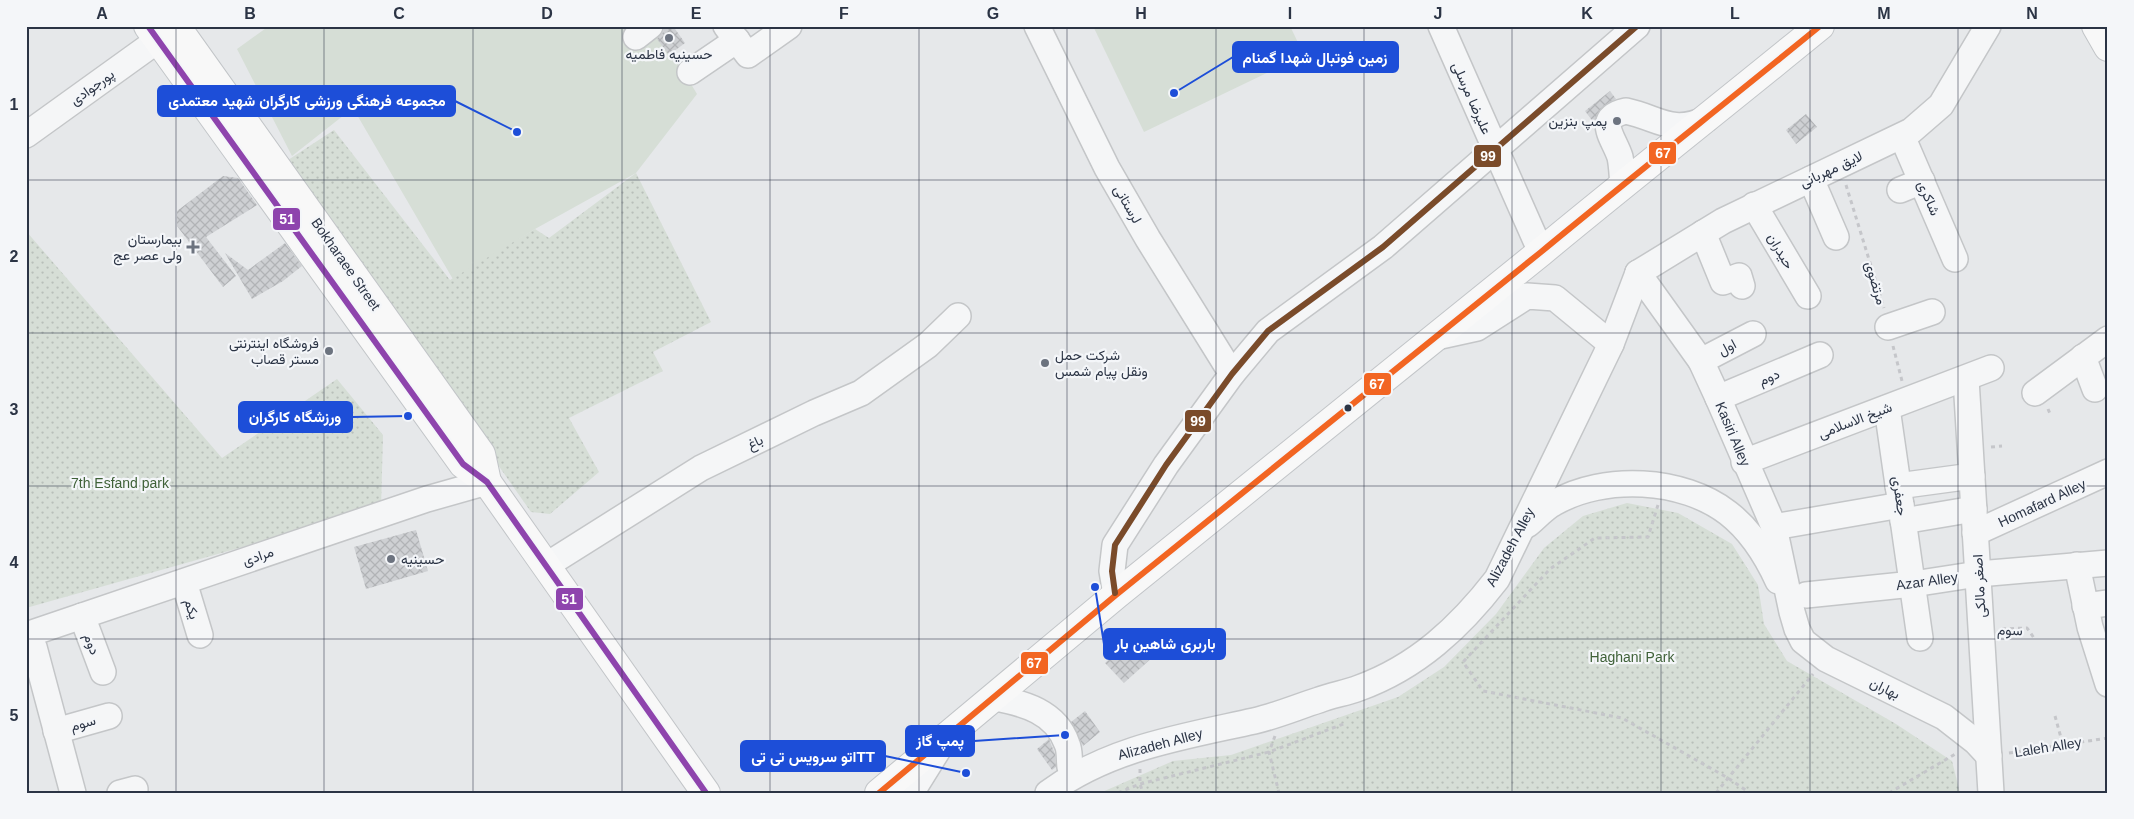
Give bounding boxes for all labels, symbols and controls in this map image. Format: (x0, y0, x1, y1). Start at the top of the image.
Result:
text: A (96, 5, 108, 22)
text: B (244, 5, 256, 22)
text: C (393, 5, 405, 22)
text: D (541, 5, 553, 22)
text: E (691, 5, 702, 22)
text: F (839, 5, 849, 22)
text: G (987, 5, 999, 22)
text: H (1135, 5, 1147, 22)
text: I (1288, 5, 1292, 22)
text: J (1434, 5, 1442, 22)
text: K (1581, 5, 1593, 22)
text: L (1730, 5, 1740, 22)
text: M (1877, 5, 1891, 22)
text: N (2026, 5, 2038, 22)
marker: حسینیه فاطمیه (663, 32, 675, 44)
callout: زمین فوتبال شهدا گمنام (1233, 42, 1398, 72)
place label: حسینیه فاطمیه (626, 46, 712, 62)
text: زمین فوتبال شهدا گمنام (1243, 49, 1387, 68)
street label: علیرضا مرسلی (1448, 59, 1495, 137)
street label: پورجوادی (67, 66, 118, 110)
callout: مجموعه فرهنگی ورزشی کارگران شهید معتمدی (158, 86, 455, 116)
text: مجموعه فرهنگی ورزشی کارگران شهید معتمدی (168, 92, 446, 110)
text: 1 (10, 96, 19, 113)
place label: پمپ بنزین (1549, 113, 1607, 131)
marker: پمپ بنزین (1611, 115, 1623, 127)
line badge: 67 (1648, 141, 1677, 165)
line badge: 99 (1473, 144, 1502, 168)
text: 67 (1655, 145, 1671, 161)
text: 99 (1480, 148, 1496, 164)
street label: لایق مهربانی (1797, 148, 1865, 191)
street label: شاکری (1914, 178, 1943, 218)
street label: لرستانی (1110, 182, 1145, 226)
line badge: 51 (272, 207, 301, 231)
text: 51 (279, 211, 295, 227)
street label: Bokharaee Street (308, 215, 384, 313)
street label: حیدران (1764, 230, 1798, 272)
place label: بیمارستان ولی عصر عج (113, 231, 182, 266)
marker: بیمارستان ولی عصر عج (186, 240, 200, 254)
text: 2 (10, 248, 19, 265)
street label: مرتضوی (1861, 259, 1890, 307)
place label: فروشگاه اینترنتی مستر قصاب (229, 335, 319, 368)
street label: اول (1715, 336, 1740, 360)
marker: فروشگاه اینترنتی مستر قصاب (323, 345, 335, 357)
place label: شرکت حمل ونقل پیام شمس (1055, 347, 1148, 381)
marker: شرکت حمل ونقل پیام شمس (1039, 357, 1051, 369)
street label: دوم (1756, 365, 1783, 389)
line badge: 67 (1363, 372, 1392, 396)
text: 67 (1369, 376, 1385, 392)
street label: Kasiri Alley (1712, 399, 1754, 469)
street label: شیخ الاسلامی (1816, 399, 1895, 444)
text: 3 (10, 401, 19, 418)
callout: ورزشگاه کارگران (239, 402, 352, 432)
unlabelled marker (1343, 403, 1353, 413)
text: ورزشگاه کارگران (249, 408, 341, 426)
line badge: 99 (1184, 409, 1212, 433)
text: 99 (1190, 413, 1206, 429)
street label: باغ (744, 431, 767, 455)
park label: 7th Esfand park (71, 475, 170, 491)
street label: جعفری (1888, 475, 1911, 517)
street label: Homafard Alley (1996, 476, 2088, 530)
street label: Alizadeh Alley (1482, 505, 1538, 589)
street label: مرادی (240, 543, 276, 570)
place label: حسینیه (401, 551, 444, 567)
marker: حسینیه (385, 553, 397, 565)
text: 4 (10, 554, 19, 571)
street label: اصغر مالکی (1969, 554, 1990, 618)
street label: Azar Alley (1895, 569, 1959, 593)
line badge: 51 (555, 587, 584, 611)
text: 51 (561, 591, 577, 607)
street label: یکم (180, 597, 203, 621)
street label: سوم (1997, 622, 2023, 639)
callout: باربری شاهین بار (1104, 629, 1225, 659)
street label: دوم (80, 631, 103, 657)
text: باربری شاهین بار (1113, 635, 1216, 653)
park label: Haghani Park (1590, 649, 1675, 665)
line badge: 67 (1020, 651, 1049, 675)
text: 67 (1026, 655, 1042, 671)
street label: بهاران (1867, 674, 1903, 703)
text: 5 (10, 707, 19, 724)
street label: سوم (68, 712, 98, 735)
street label: Alizadeh Alley (1116, 725, 1204, 763)
callout: پمپ گاز (906, 726, 974, 756)
text: پمپ گاز (915, 732, 964, 751)
street label: Laleh Alley (2013, 734, 2083, 760)
callout: اتو سرویس تی تیTT (741, 741, 885, 771)
text: اتو سرویس تی تیTT (751, 748, 875, 766)

